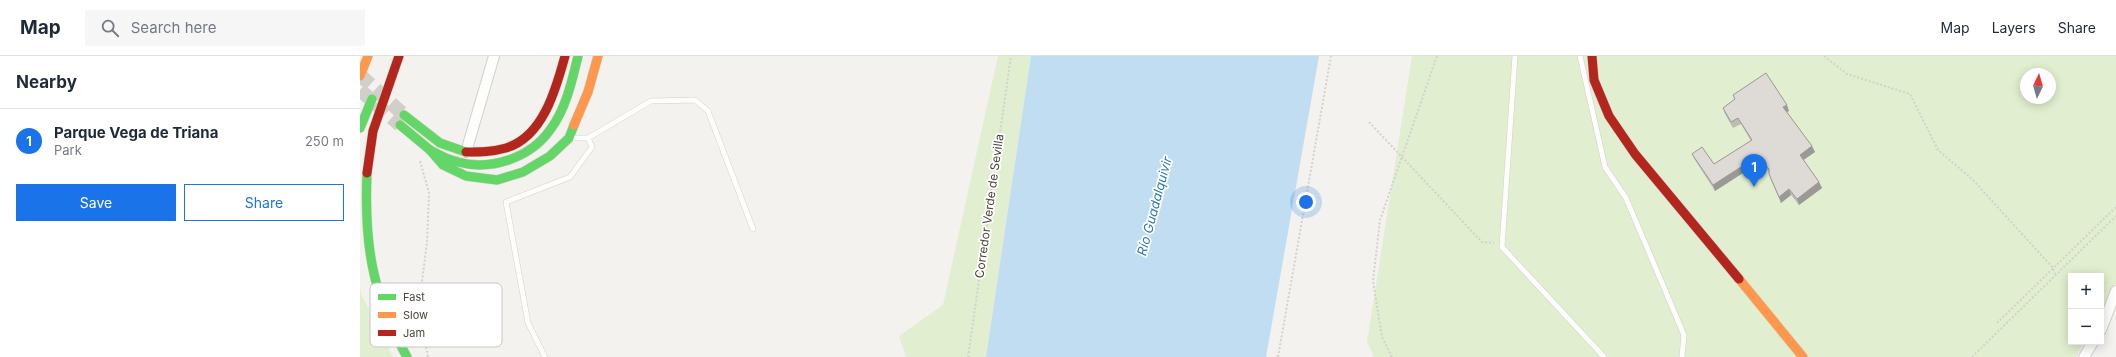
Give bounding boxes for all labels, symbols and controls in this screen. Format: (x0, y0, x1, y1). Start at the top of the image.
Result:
search box (85, 10, 365, 46)
text: Map (20, 16, 61, 39)
icon: search (99, 17, 121, 39)
text: Search here (131, 18, 216, 37)
text: Map (1941, 19, 1970, 36)
text: Layers (1992, 19, 2036, 36)
text: Share (2058, 19, 2096, 36)
north arrow (2020, 68, 2056, 104)
text: Nearby (16, 72, 77, 92)
text: Parque Vega de Triana (54, 123, 218, 142)
text: 1 (26, 133, 32, 149)
text: 250 m (305, 133, 344, 149)
street label: Corredor Verde de Sevilla (971, 133, 1007, 279)
text: Park (54, 142, 82, 158)
water label: Río Guadalquivir (1133, 154, 1175, 257)
pin: 1 (1741, 154, 1767, 187)
button: Save (16, 184, 176, 221)
button: Share (184, 184, 344, 221)
your location (1296, 192, 1316, 212)
map controls (2068, 273, 2104, 345)
button: + (2068, 273, 2104, 309)
legend (370, 283, 502, 347)
text: Fast (403, 290, 425, 304)
text: Slow (403, 308, 428, 322)
button: − (2068, 309, 2104, 345)
text: Jam (403, 326, 425, 340)

